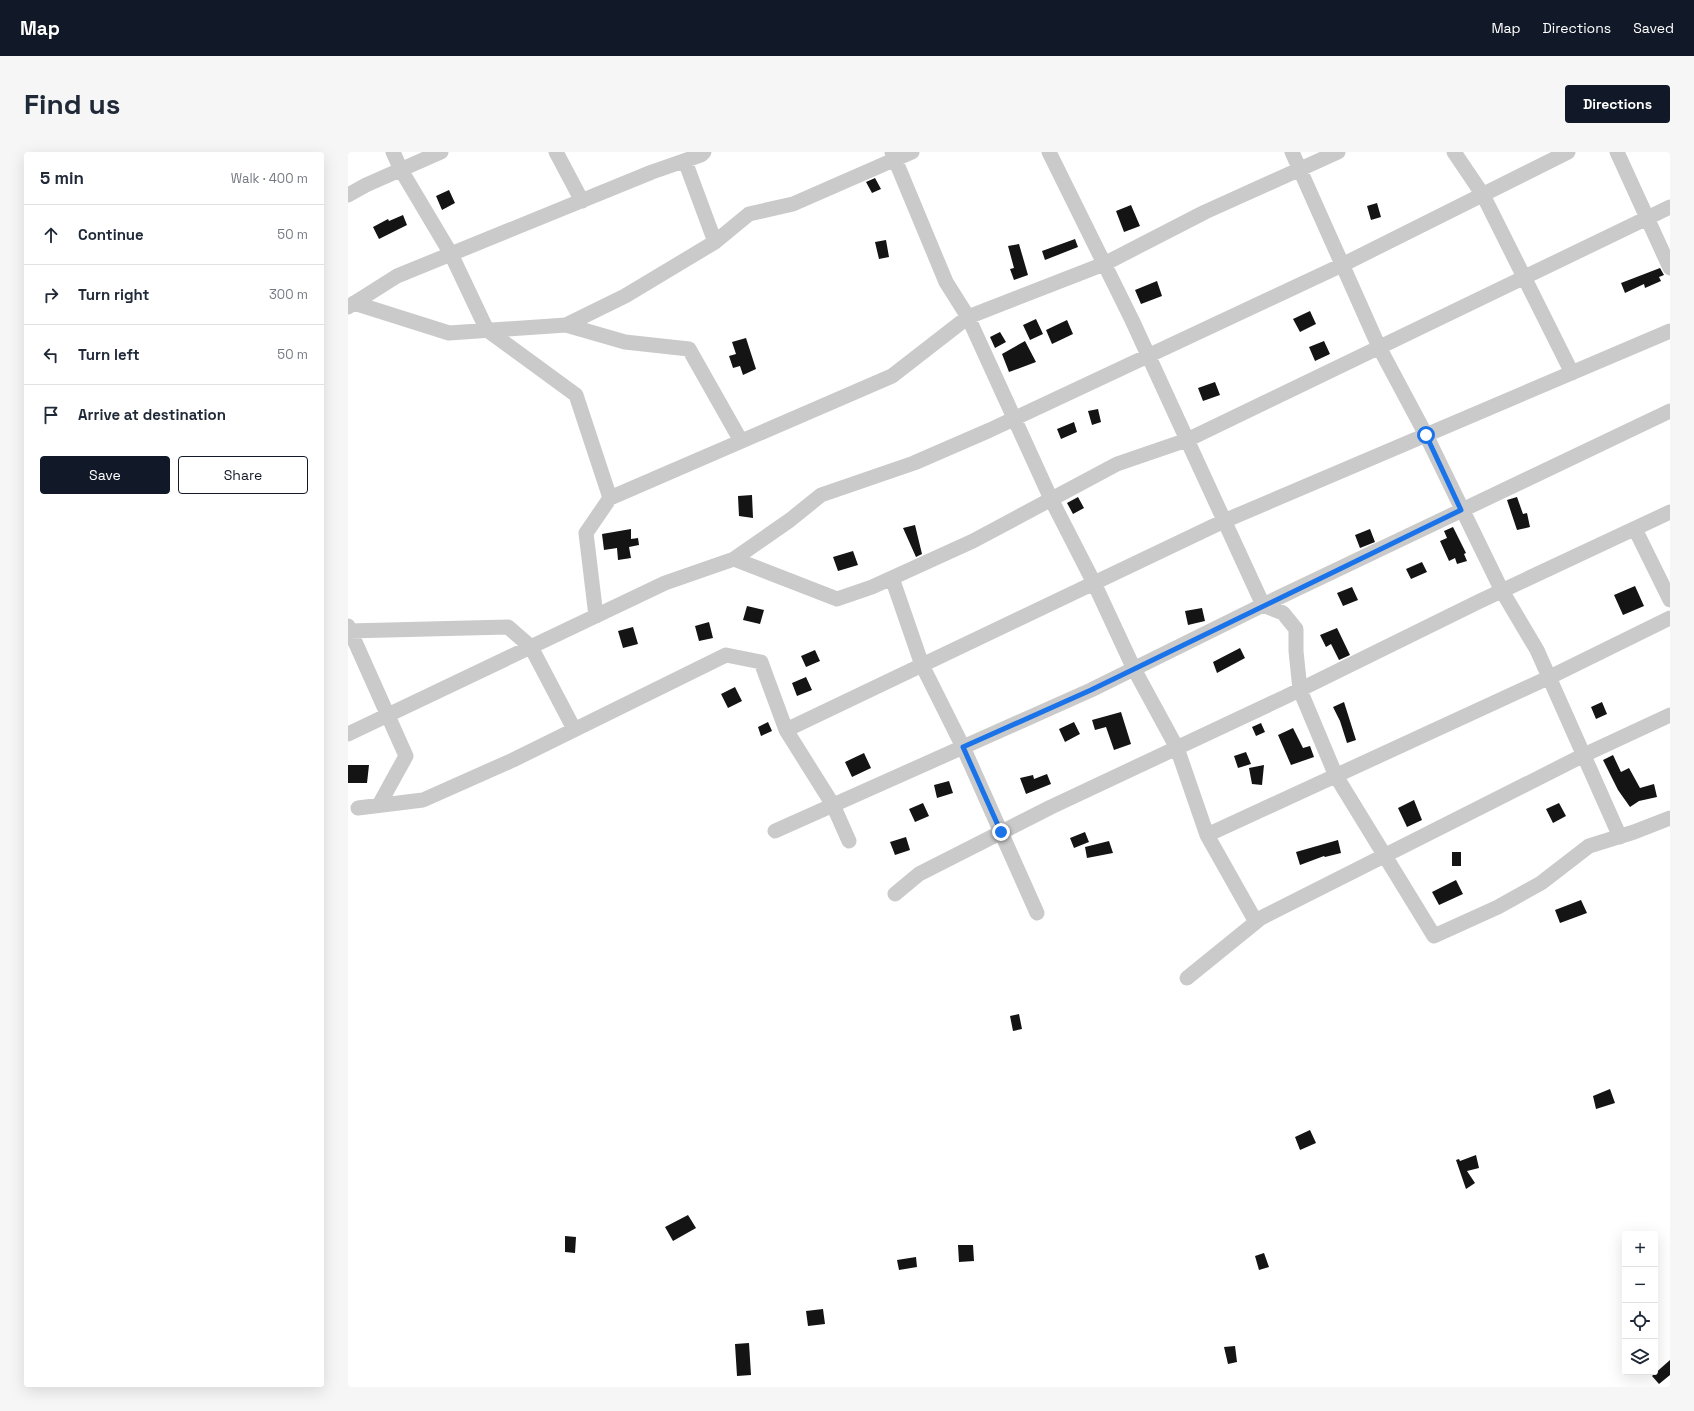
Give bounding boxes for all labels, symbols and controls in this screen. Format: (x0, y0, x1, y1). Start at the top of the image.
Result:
text: Map (20, 16, 60, 41)
text: Map (1491, 19, 1521, 37)
text: Directions (1543, 19, 1611, 37)
text: Saved (1633, 19, 1674, 37)
button: Directions (1565, 85, 1670, 123)
text: Find us (24, 86, 121, 122)
text: 5 min (40, 167, 84, 189)
text: Walk · 400 m (231, 170, 308, 187)
icon: ahead (40, 224, 62, 246)
text: Continue (78, 225, 144, 244)
text: 50 m (277, 226, 308, 243)
icon: right (40, 284, 62, 306)
text: Turn right (78, 285, 149, 304)
text: 300 m (269, 286, 308, 303)
icon: left (40, 344, 62, 366)
text: Turn left (78, 345, 140, 364)
text: 50 m (277, 346, 308, 363)
icon: arrive (40, 404, 62, 426)
text: Arrive at destination (78, 405, 226, 424)
route start (1417, 426, 1435, 444)
button: Save (40, 456, 170, 494)
button: Share (178, 456, 308, 494)
route end (992, 823, 1010, 841)
map controls (1622, 1231, 1658, 1375)
button: + (1622, 1231, 1658, 1267)
button: − (1622, 1267, 1658, 1303)
button: locate (1622, 1303, 1658, 1339)
button: layers (1622, 1339, 1658, 1375)

